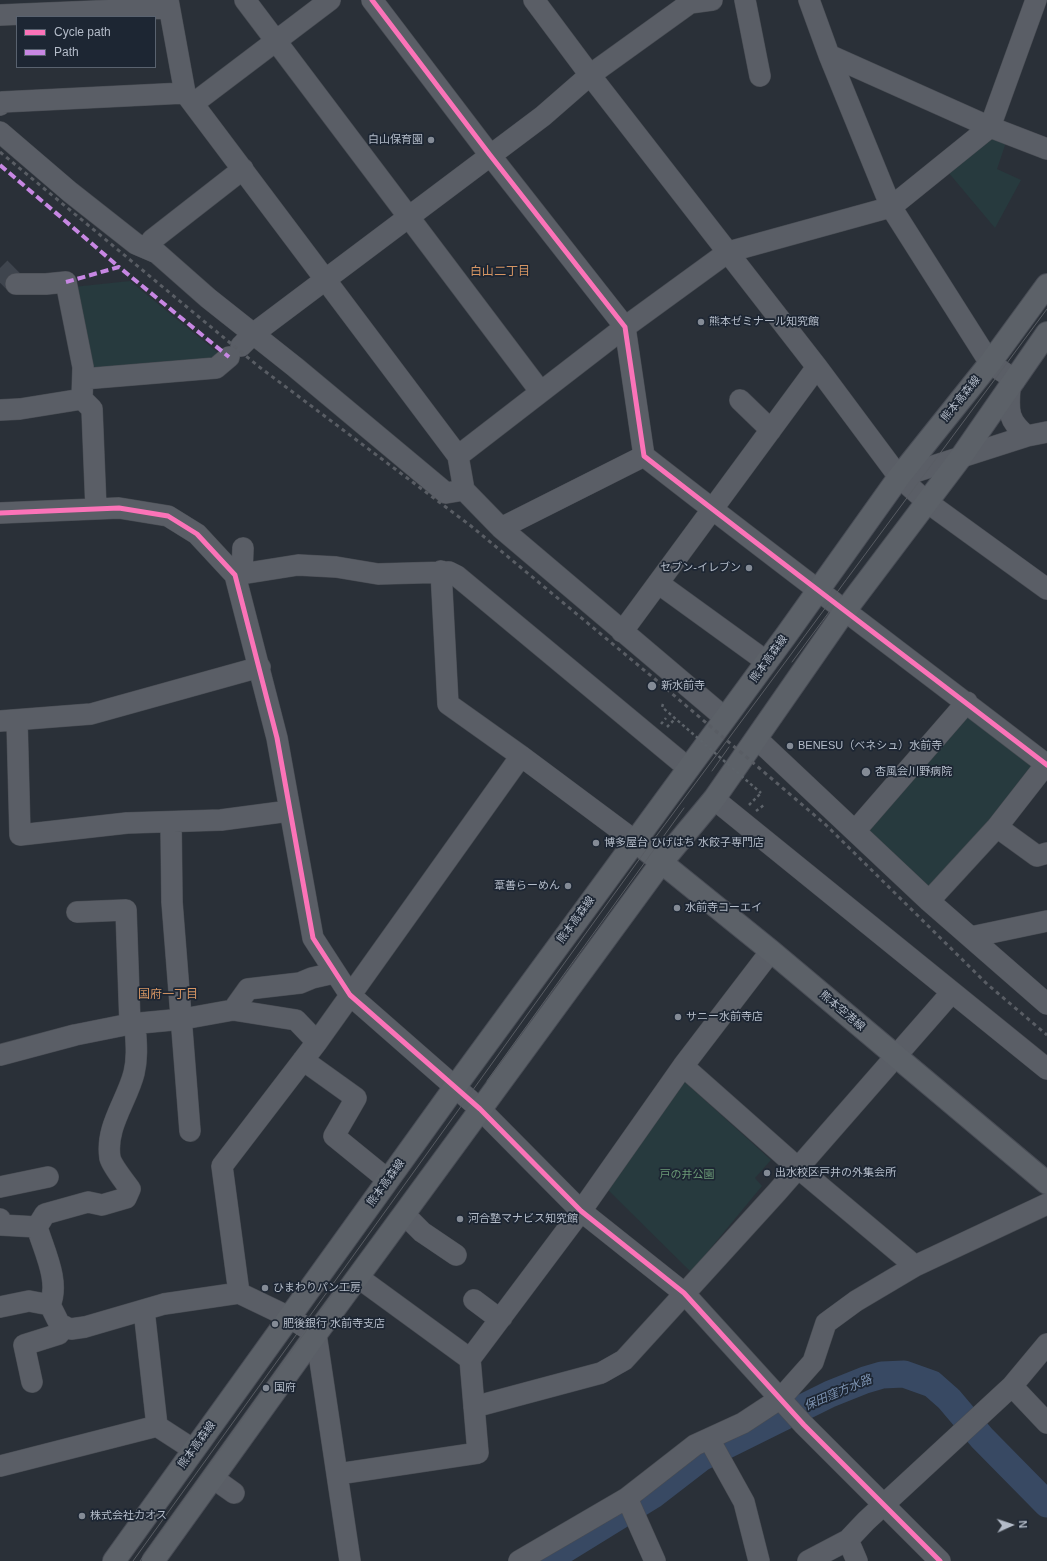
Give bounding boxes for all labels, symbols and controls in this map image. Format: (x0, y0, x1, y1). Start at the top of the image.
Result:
legend (16, 16, 156, 68)
text: Cycle path (54, 25, 111, 39)
text: Path (54, 45, 79, 59)
place label: 白山保育園 (368, 133, 423, 147)
marker: 白山保育園 (426, 135, 436, 145)
district label: 白山二丁目 (470, 265, 530, 279)
place label: 熊本ゼミナール知究館 (709, 315, 819, 329)
marker: 熊本ゼミナール知究館 (696, 317, 706, 327)
street label: 熊本高森線 (939, 373, 983, 425)
place label: セブン-イレブン (660, 561, 741, 575)
marker: セブン-イレブン (744, 563, 754, 573)
street label: 熊本高森線 (747, 633, 791, 685)
place label: 新水前寺 (661, 679, 705, 693)
marker: 新水前寺 (646, 680, 658, 692)
place label: BENESU（ベネシュ）水前寺 (798, 739, 942, 753)
marker: BENESU（ベネシュ）水前寺 (785, 741, 795, 751)
place label: 杏風会川野病院 (875, 765, 952, 779)
marker: 杏風会川野病院 (860, 766, 872, 778)
place label: 博多屋台 ひげはち 水餃子専門店 (604, 836, 764, 850)
marker: 博多屋台 ひげはち 水餃子専門店 (591, 838, 601, 848)
place label: 葦善らーめん (494, 879, 560, 893)
marker: 葦善らーめん (563, 881, 573, 891)
street label: 熊本高森線 (554, 894, 598, 946)
place label: 水前寺コーエイ (685, 901, 762, 915)
marker: 水前寺コーエイ (672, 903, 682, 913)
district label: 国府一丁目 (138, 988, 198, 1002)
street label: 熊本空港線 (817, 988, 867, 1034)
place label: サニー水前寺店 (686, 1010, 763, 1024)
marker: サニー水前寺店 (673, 1012, 683, 1022)
street label: 熊本高森線 (364, 1157, 408, 1209)
place label: 出水校区戸井の外集会所 (775, 1166, 896, 1180)
park label: 戸の井公園 (660, 1168, 714, 1182)
marker: 出水校区戸井の外集会所 (762, 1168, 772, 1178)
place label: 河合塾マナビス知究館 (468, 1212, 578, 1226)
marker: 河合塾マナビス知究館 (455, 1214, 465, 1224)
place label: ひまわりパン工房 (273, 1281, 361, 1295)
marker: ひまわりパン工房 (260, 1283, 270, 1293)
place label: 肥後銀行 水前寺支店 (283, 1317, 385, 1331)
marker: 肥後銀行 水前寺支店 (270, 1319, 280, 1329)
water label: 保田窪方水路 (802, 1372, 874, 1414)
place label: 国府 (274, 1381, 296, 1395)
marker: 国府 (261, 1383, 271, 1393)
street label: 熊本高森線 (175, 1419, 219, 1471)
north arrow (991, 1505, 1031, 1545)
place label: 株式会社カオス (90, 1509, 167, 1523)
marker: 株式会社カオス (77, 1511, 87, 1521)
text: N (1017, 1520, 1029, 1529)

